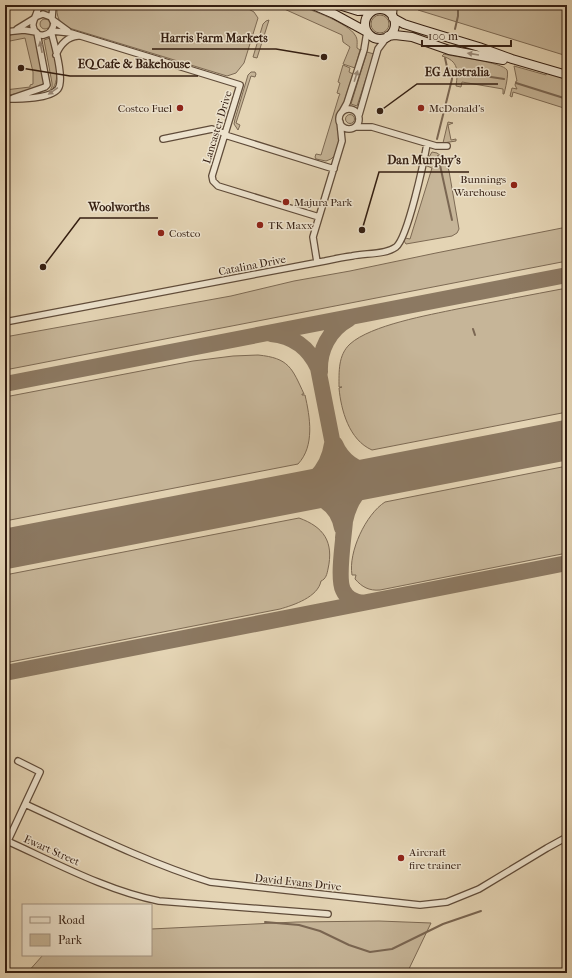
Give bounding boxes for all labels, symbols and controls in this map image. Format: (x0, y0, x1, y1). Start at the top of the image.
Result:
scale bar (422, 22, 511, 48)
callout: Harris Farm Markets (152, 25, 276, 49)
text: 100 m (428, 29, 458, 43)
text: Harris Farm Markets (160, 31, 268, 45)
one-way arrow (37, 41, 43, 54)
one-way arrow (467, 51, 479, 57)
callout: EQ Cafe & Bakehouse (70, 52, 198, 76)
text: EQ Cafe & Bakehouse (78, 57, 190, 71)
callout: EG Australia (417, 60, 498, 84)
text: EG Australia (425, 65, 490, 79)
one-way arrow (353, 70, 359, 82)
one-way arrow (48, 87, 59, 95)
street label: Lancaster Drive (200, 89, 235, 165)
place label: Costco Fuel (118, 102, 172, 115)
place label: McDonald's (429, 102, 484, 115)
marker: Costco Fuel (175, 103, 185, 113)
marker: McDonald's (416, 103, 426, 113)
callout: Dan Murphy's (379, 148, 469, 172)
text: Dan Murphy's (387, 153, 461, 168)
place label: Bunnings Warehouse (453, 173, 507, 199)
marker: Bunnings Warehouse (509, 180, 519, 190)
callout: Woolworths (80, 194, 158, 218)
place label: Majura Park (294, 196, 353, 209)
marker: Majura Park (281, 197, 291, 207)
text: Woolworths (87, 200, 150, 214)
place label: TK Maxx (268, 219, 313, 232)
marker: TK Maxx (255, 220, 265, 230)
place label: Costco (169, 227, 201, 240)
marker: Costco (156, 228, 166, 238)
street label: Catalina Drive (217, 252, 288, 278)
street label: Ewart Street (22, 832, 82, 869)
place label: Aircraft fire trainer (408, 846, 461, 872)
marker: Aircraft fire trainer (396, 853, 406, 863)
street label: David Evans Drive (254, 871, 342, 894)
legend (22, 904, 152, 956)
text: Road (58, 913, 85, 927)
text: Park (58, 933, 83, 947)

